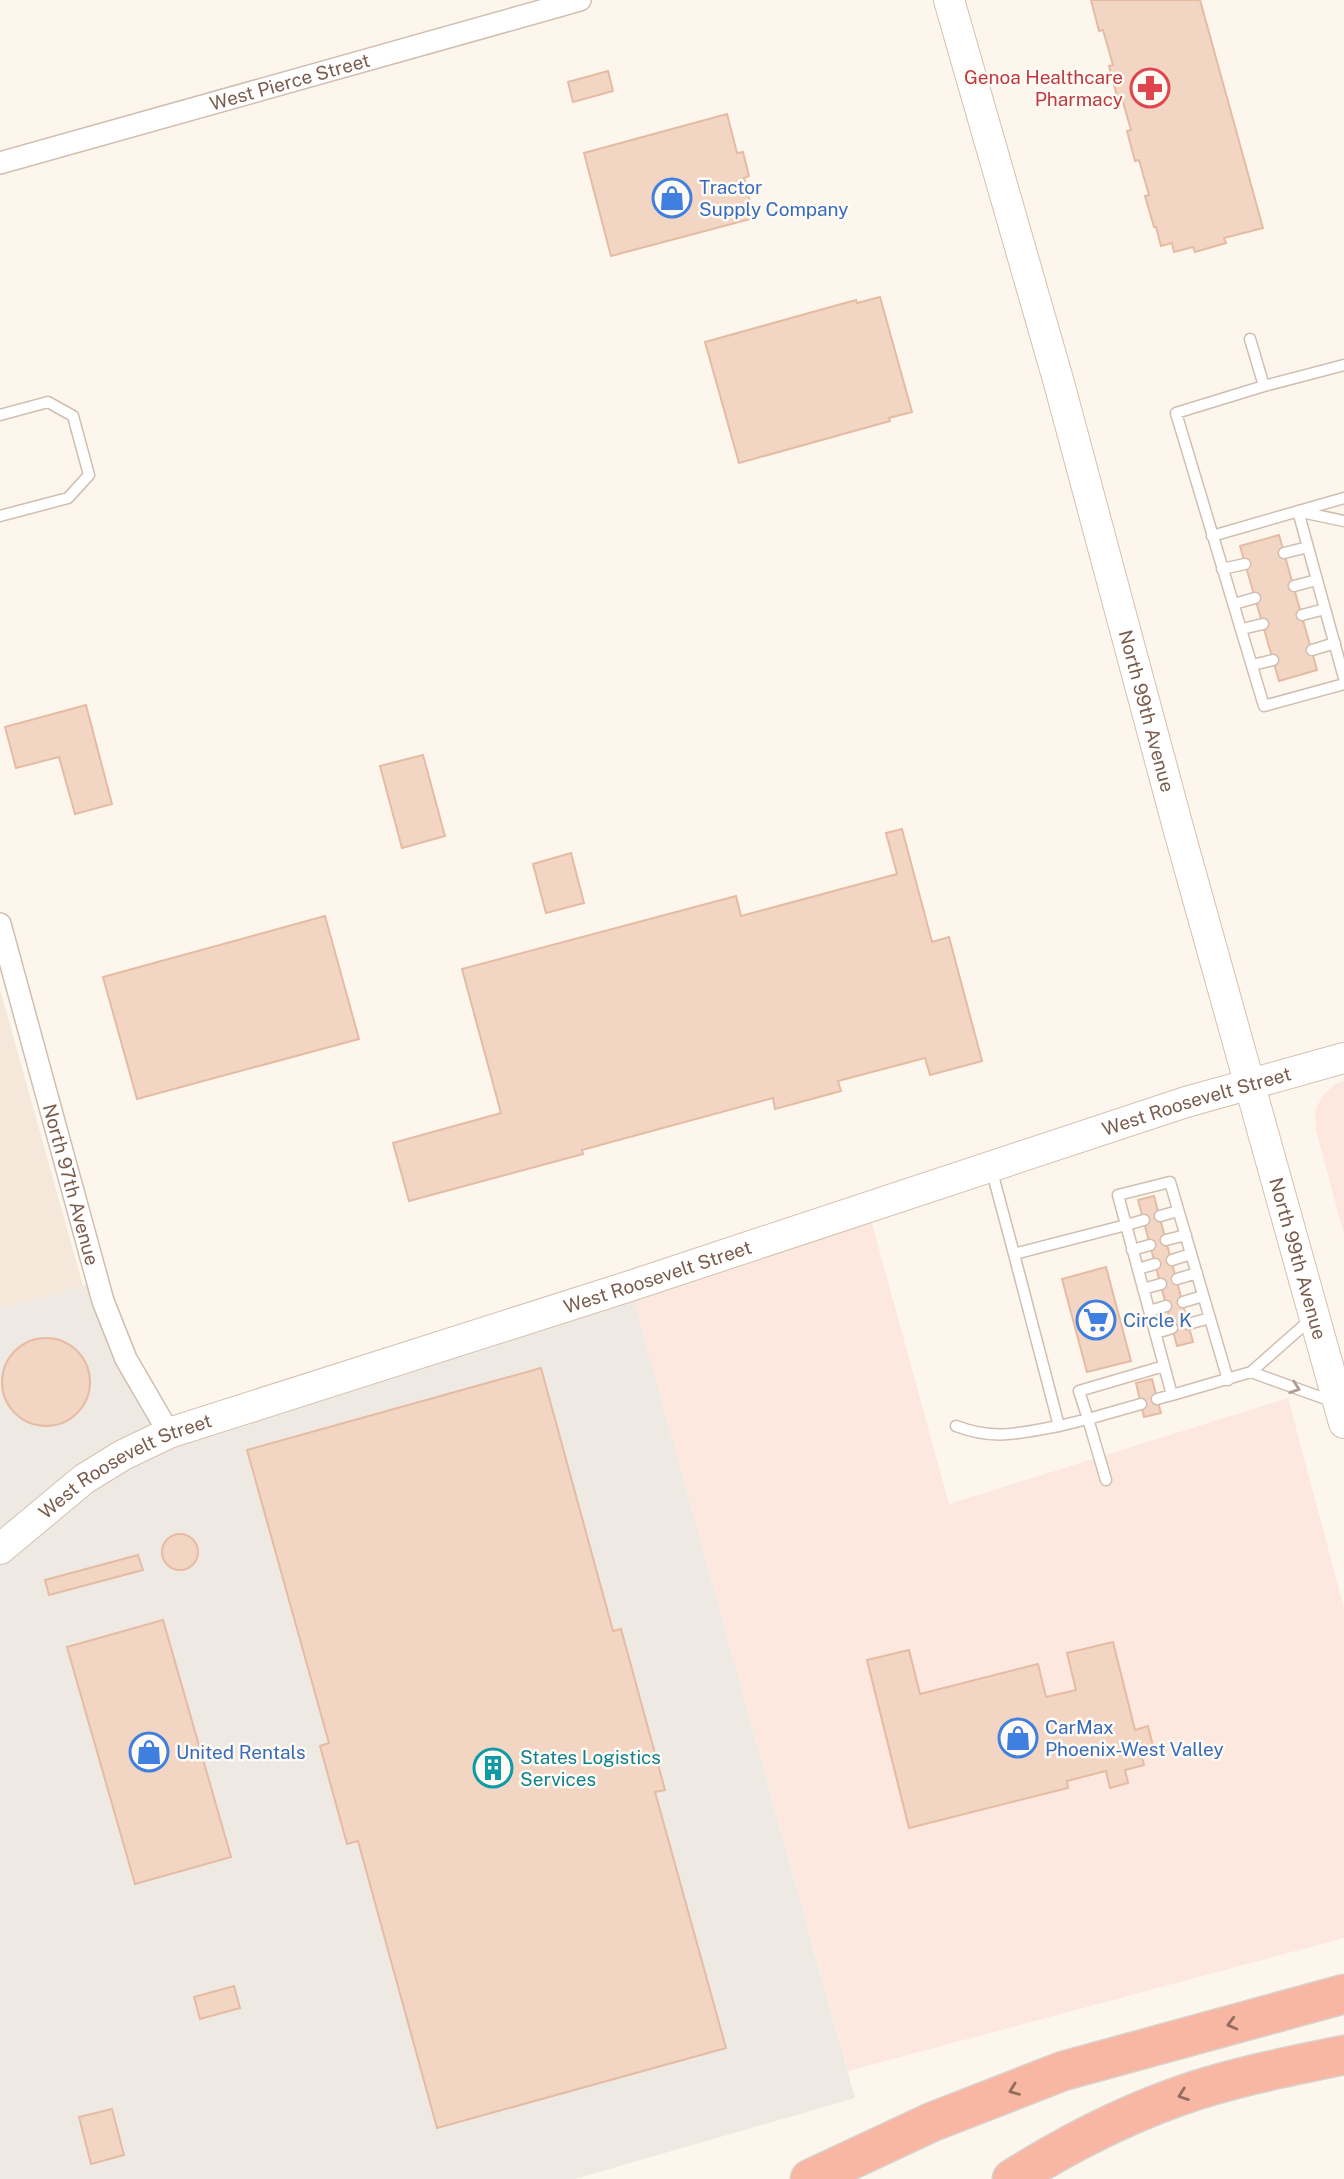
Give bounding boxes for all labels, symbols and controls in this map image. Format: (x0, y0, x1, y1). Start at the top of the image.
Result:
street label: West Pierce Street (207, 49, 372, 115)
place label: Genoa Healthcare Pharmacy (964, 66, 1123, 110)
pharmacy icon: Genoa Healthcare Pharmacy (1129, 67, 1171, 109)
place label: Tractor Supply Company (699, 176, 848, 220)
shop icon: Tractor Supply Company (651, 177, 693, 219)
street label: North 99th Avenue (1115, 627, 1179, 794)
street label: West Roosevelt Street (1099, 1062, 1294, 1140)
street label: North 97th Avenue (39, 1101, 104, 1268)
street label: North 99th Avenue (1265, 1175, 1331, 1342)
street label: West Roosevelt Street (561, 1236, 754, 1317)
supermarket icon: Circle K (1075, 1299, 1117, 1341)
place label: Circle K (1123, 1309, 1192, 1331)
one-way arrow (1288, 1380, 1300, 1394)
street label: West Roosevelt Street (34, 1409, 214, 1523)
place label: CarMax Phoenix-West Valley (1045, 1716, 1224, 1760)
shop icon: CarMax Phoenix-West Valley (997, 1717, 1039, 1759)
shop icon: United Rentals (128, 1731, 170, 1773)
place label: United Rentals (176, 1741, 306, 1763)
place label: States Logistics Services (520, 1746, 661, 1790)
building icon: States Logistics Services (472, 1747, 514, 1789)
one-way arrow (1226, 2016, 1238, 2031)
one-way arrow (1009, 2081, 1021, 2095)
one-way arrow (1177, 2087, 1189, 2101)

